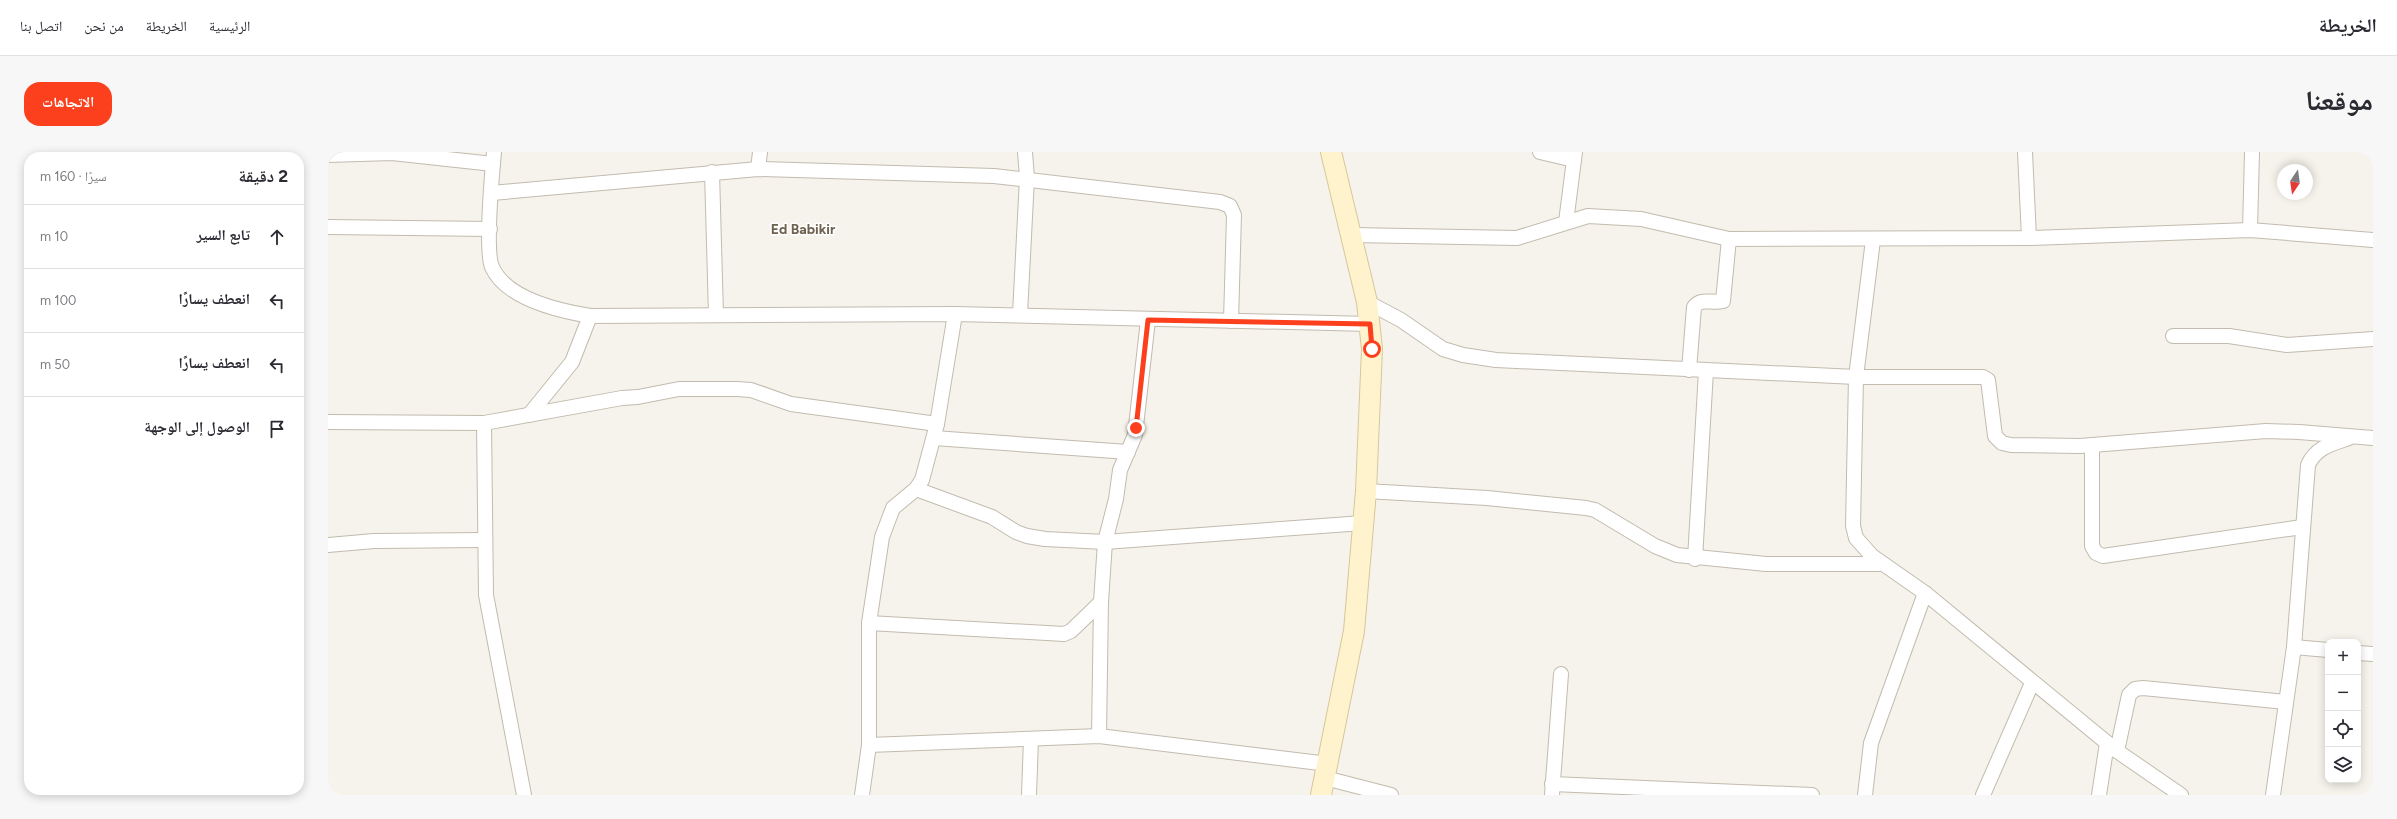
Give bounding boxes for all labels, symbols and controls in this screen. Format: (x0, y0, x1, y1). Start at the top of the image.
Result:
text: الخريطة (2319, 14, 2377, 37)
text: اتصل بنا (20, 18, 62, 35)
text: من نحن (84, 18, 124, 35)
text: الخريطة (146, 18, 187, 35)
text: الرئيسية (209, 18, 250, 35)
button: الاتجاهات (24, 82, 112, 126)
text: موقعنا (2305, 83, 2373, 117)
north arrow (2277, 164, 2313, 200)
text: 2 دقيقة (238, 166, 288, 186)
text: سيرًا · 160 m (40, 169, 107, 184)
district label: Ed Babikir (771, 221, 836, 238)
text: تابع السير (196, 226, 250, 244)
icon: ahead (266, 226, 288, 248)
text: 10 m (40, 229, 68, 244)
text: انعطف يسارًا (178, 290, 250, 308)
icon: left (266, 290, 288, 312)
text: 100 m (40, 293, 76, 308)
route start (1363, 340, 1381, 358)
text: انعطف يسارًا (178, 354, 250, 372)
icon: left (266, 354, 288, 376)
text: 50 m (40, 357, 70, 372)
text: الوصول إلى الوجهة (144, 418, 250, 436)
icon: arrive (266, 418, 288, 440)
route end (1127, 419, 1145, 437)
map controls (2325, 639, 2361, 783)
button: + (2325, 639, 2361, 675)
button: − (2325, 675, 2361, 711)
button: locate (2325, 711, 2361, 747)
button: layers (2325, 747, 2361, 783)

